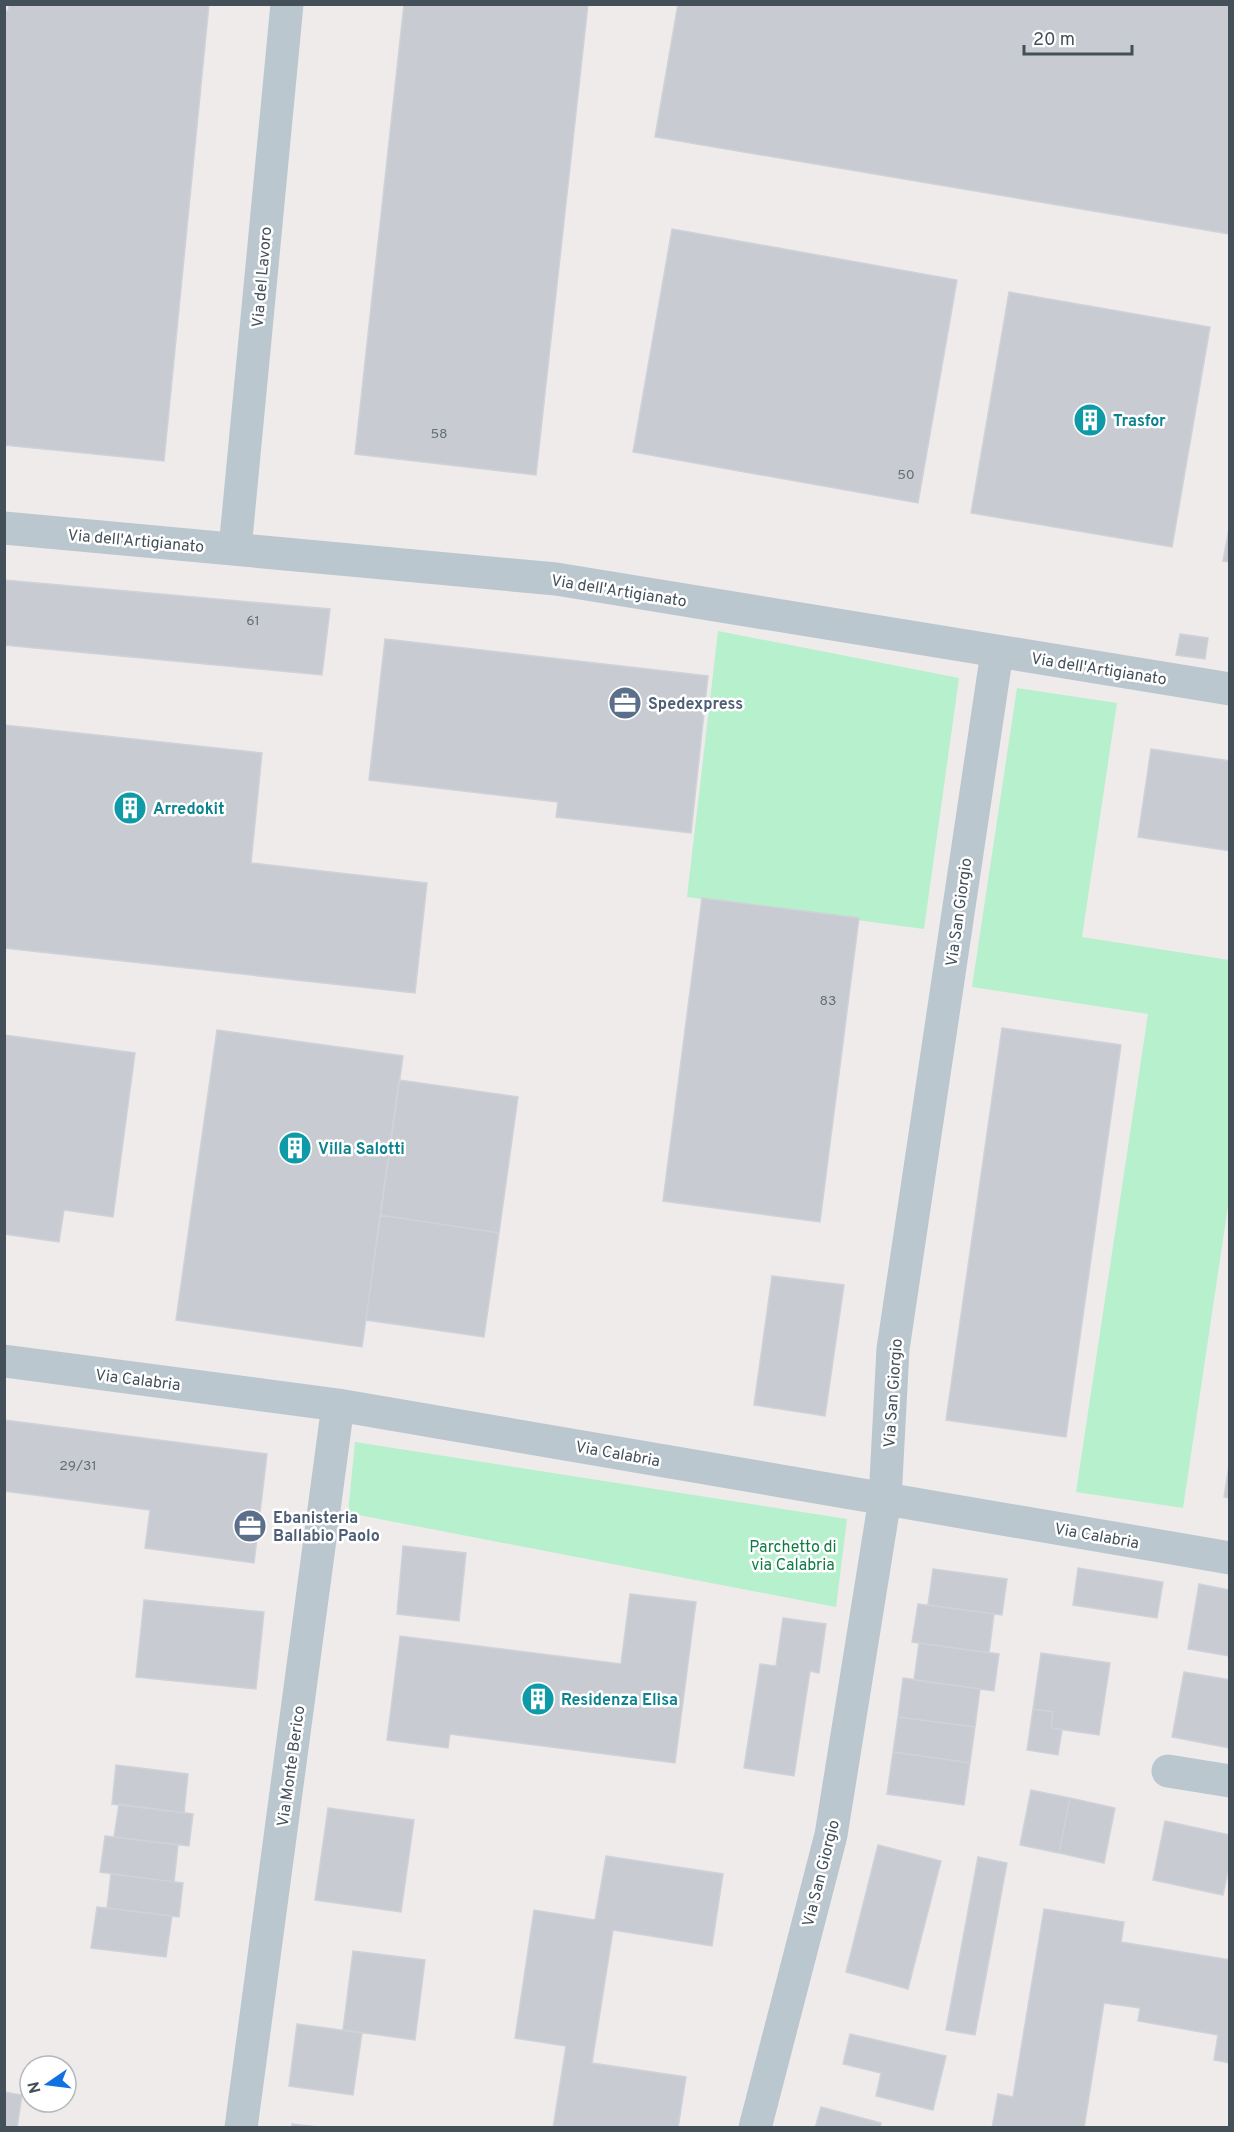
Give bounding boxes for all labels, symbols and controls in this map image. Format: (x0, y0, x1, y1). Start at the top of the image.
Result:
scale bar (1024, 18, 1132, 56)
text: 20 m (1033, 29, 1075, 52)
street label: Via del Lavoro (249, 226, 277, 328)
building icon: Trasfor (1072, 402, 1108, 438)
place label: Trasfor (1113, 412, 1166, 432)
house number: 58 (430, 426, 448, 443)
house number: 50 (897, 467, 915, 484)
street label: Via dell'Artigianato (67, 526, 205, 558)
street label: Via dell'Artigianato (549, 571, 688, 613)
house number: 61 (246, 613, 260, 630)
street label: Via dell'Artigianato (1029, 649, 1168, 691)
office icon: Spedexpress (607, 685, 643, 721)
place label: Spedexpress (648, 695, 743, 715)
building icon: Arredokit (112, 790, 148, 826)
place label: Arredokit (153, 800, 224, 820)
street label: Via San Giorgio (942, 857, 978, 968)
house number: 83 (820, 993, 836, 1010)
building icon: Villa Salotti (277, 1130, 313, 1166)
place label: Villa Salotti (318, 1140, 405, 1160)
street label: Via San Giorgio (880, 1338, 908, 1448)
street label: Via Calabria (94, 1366, 181, 1396)
street label: Via Calabria (574, 1438, 662, 1472)
house number: 29/31 (59, 1458, 97, 1475)
office icon: Ebanisteria Ballabio Paolo (232, 1508, 268, 1544)
place label: Ebanisteria Ballabio Paolo (273, 1509, 380, 1547)
street label: Via Calabria (1053, 1520, 1141, 1554)
park label: Parchetto di via Calabria (749, 1538, 837, 1576)
building icon: Residenza Elisa (520, 1681, 556, 1717)
place label: Residenza Elisa (561, 1691, 678, 1711)
street label: Via Monte Berico (274, 1704, 310, 1828)
street label: Via San Giorgio (799, 1818, 845, 1929)
north arrow (18, 2054, 78, 2114)
text: N (24, 2079, 46, 2095)

